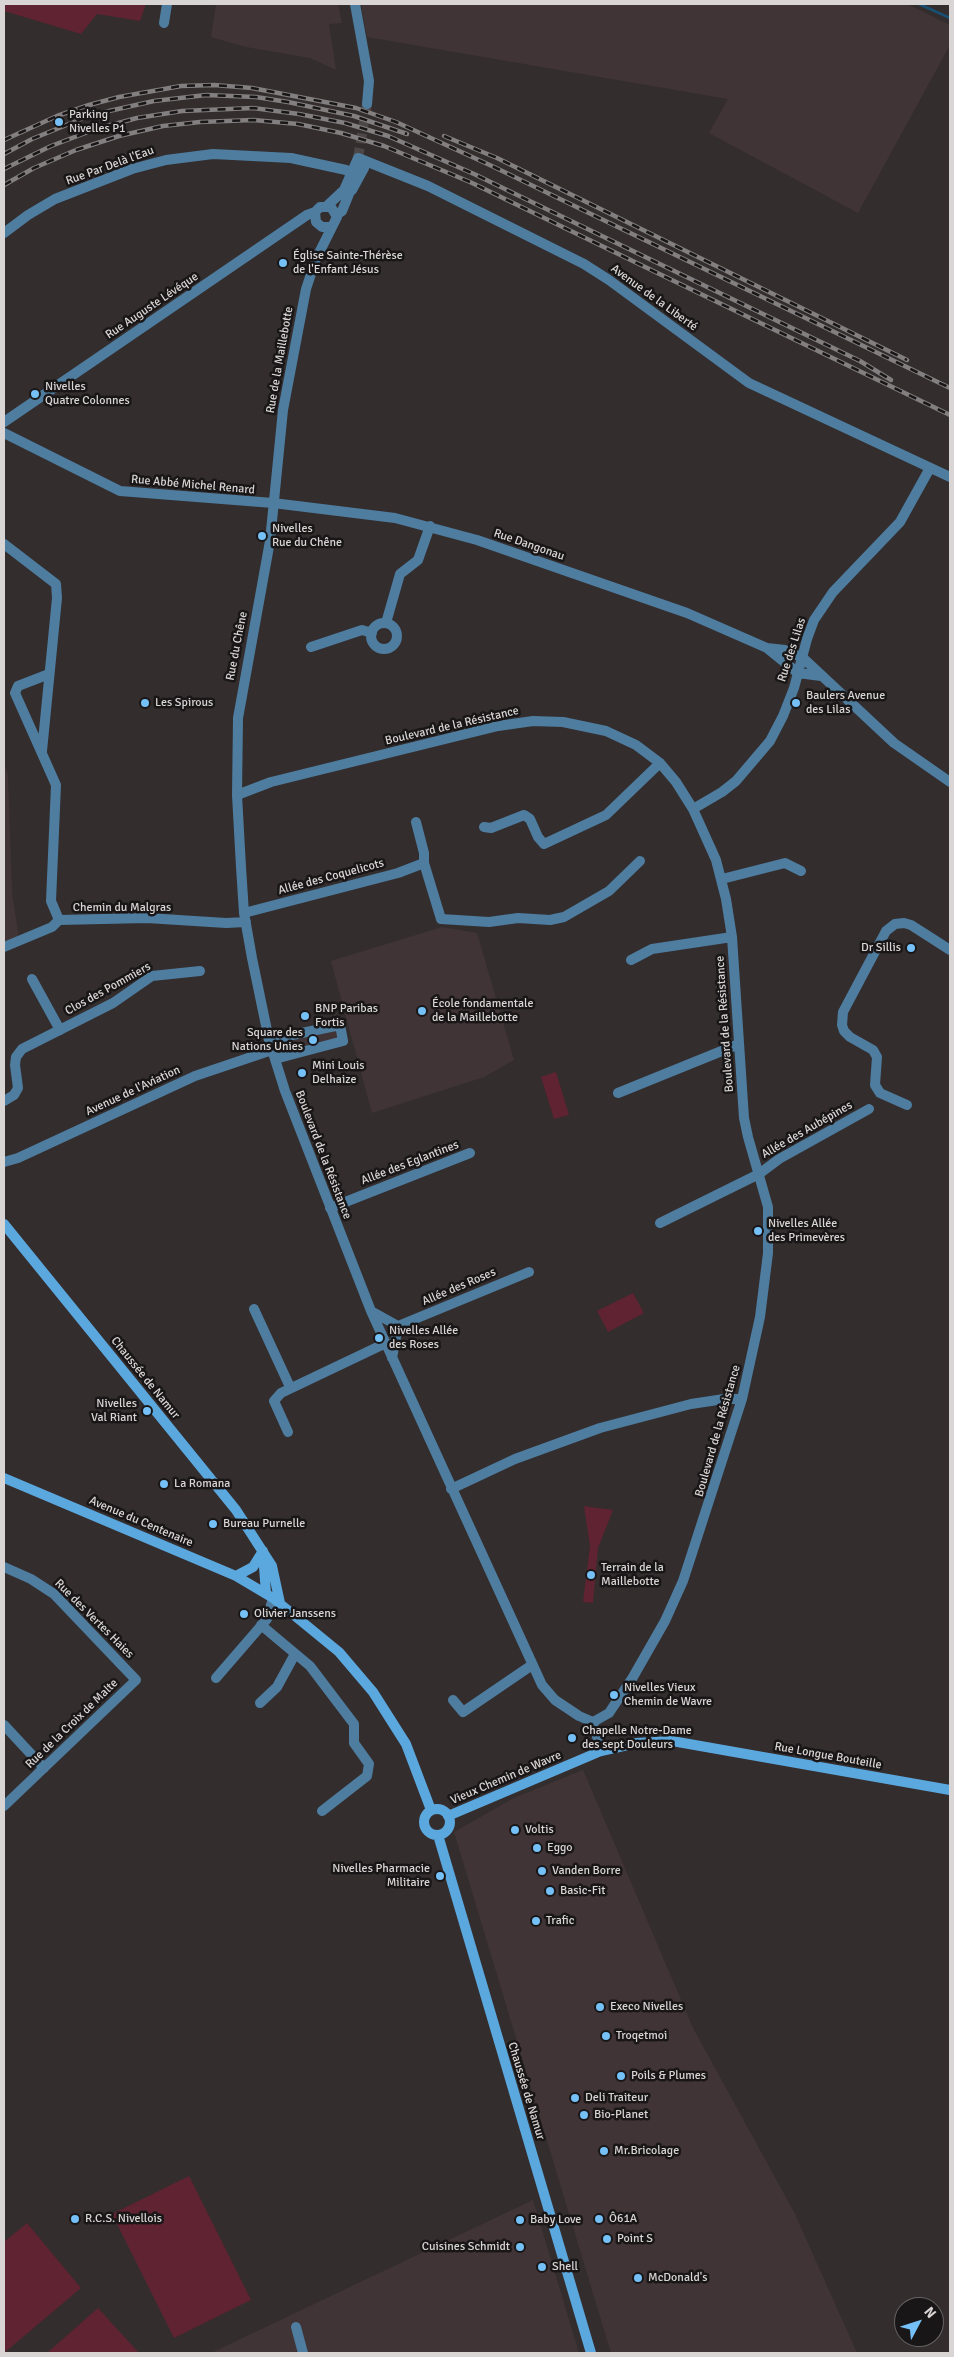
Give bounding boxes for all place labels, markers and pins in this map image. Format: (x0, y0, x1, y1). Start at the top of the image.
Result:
place label: Parking Nivelles P1 (69, 108, 126, 136)
marker: Parking Nivelles P1 (53, 116, 65, 128)
place label: Église Sainte-Thérèse de l'Enfant Jésus (293, 249, 403, 277)
marker: Église Sainte-Thérèse de l'Enfant Jésus (277, 257, 289, 269)
place label: Nivelles Quatre Colonnes (45, 380, 130, 408)
marker: Nivelles Quatre Colonnes (29, 388, 41, 400)
place label: Nivelles Rue du Chêne (272, 522, 342, 550)
marker: Nivelles Rue du Chêne (256, 530, 268, 542)
place label: Baulers Avenue des Lilas (806, 689, 885, 717)
place label: Les Spirous (155, 696, 213, 710)
marker: Les Spirous (139, 697, 151, 709)
marker: Baulers Avenue des Lilas (790, 697, 802, 709)
place label: Dr Sillis (861, 941, 901, 955)
marker: Dr Sillis (905, 942, 917, 954)
place label: École fondamentale de la Maillebotte (432, 997, 533, 1025)
place label: BNP Paribas Fortis (315, 1002, 378, 1030)
marker: École fondamentale de la Maillebotte (416, 1005, 428, 1017)
marker: BNP Paribas Fortis (299, 1010, 311, 1022)
place label: Square des Nations Unies (232, 1026, 303, 1054)
marker: Square des Nations Unies (307, 1034, 319, 1046)
place label: Mini Louis Delhaize (312, 1059, 365, 1087)
marker: Mini Louis Delhaize (296, 1067, 308, 1079)
place label: Nivelles Allée des Primevères (768, 1217, 845, 1245)
marker: Nivelles Allée des Primevères (752, 1225, 764, 1237)
place label: Nivelles Allée des Roses (389, 1324, 458, 1352)
marker: Nivelles Allée des Roses (373, 1332, 385, 1344)
place label: Nivelles Val Riant (91, 1397, 137, 1425)
marker: Nivelles Val Riant (141, 1405, 153, 1417)
place label: La Romana (174, 1477, 230, 1491)
marker: La Romana (158, 1478, 170, 1490)
place label: Bureau Purnelle (223, 1517, 305, 1531)
marker: Bureau Purnelle (207, 1518, 219, 1530)
place label: Terrain de la Maillebotte (601, 1561, 664, 1589)
marker: Terrain de la Maillebotte (585, 1569, 597, 1581)
place label: Olivier Janssens (254, 1607, 336, 1621)
marker: Olivier Janssens (238, 1608, 250, 1620)
place label: Nivelles Vieux Chemin de Wavre (624, 1681, 712, 1709)
marker: Nivelles Vieux Chemin de Wavre (608, 1689, 620, 1701)
place label: Chapelle Notre-Dame des sept Douleurs (582, 1724, 692, 1752)
marker: Chapelle Notre-Dame des sept Douleurs (566, 1732, 578, 1744)
place label: Voltis (525, 1823, 554, 1837)
marker: Voltis (509, 1824, 521, 1836)
place label: Eggo (547, 1841, 573, 1855)
marker: Eggo (531, 1842, 543, 1854)
place label: Nivelles Pharmacie Militaire (332, 1862, 430, 1890)
place label: Vanden Borre (552, 1864, 621, 1878)
marker: Vanden Borre (536, 1865, 548, 1877)
marker: Nivelles Pharmacie Militaire (434, 1870, 446, 1882)
place label: Basic-Fit (560, 1884, 605, 1898)
marker: Basic-Fit (544, 1885, 556, 1897)
place label: Trafic (546, 1914, 574, 1928)
marker: Trafic (530, 1915, 542, 1927)
place label: Execo Nivelles (610, 2000, 683, 2014)
marker: Execo Nivelles (594, 2001, 606, 2013)
place label: Troqetmoi (616, 2029, 667, 2043)
marker: Troqetmoi (600, 2030, 612, 2042)
place label: Poils & Plumes (631, 2069, 706, 2083)
marker: Poils & Plumes (615, 2070, 627, 2082)
place label: Deli Traiteur (585, 2091, 648, 2105)
marker: Deli Traiteur (569, 2092, 581, 2104)
place label: Bio-Planet (594, 2108, 648, 2122)
marker: Bio-Planet (578, 2109, 590, 2121)
place label: Mr.Bricolage (614, 2144, 679, 2158)
marker: Mr.Bricolage (598, 2145, 610, 2157)
place label: R.C.S. Nivellois (85, 2212, 162, 2226)
place label: Ô61A (609, 2212, 637, 2226)
marker: R.C.S. Nivellois (69, 2213, 81, 2225)
place label: Baby Love (530, 2213, 581, 2227)
marker: Ô61A (593, 2213, 605, 2225)
marker: Baby Love (514, 2214, 526, 2226)
place label: Point S (617, 2232, 653, 2246)
marker: Point S (601, 2233, 613, 2245)
place label: Cuisines Schmidt (422, 2240, 510, 2254)
marker: Cuisines Schmidt (514, 2241, 526, 2253)
place label: Shell (552, 2260, 578, 2274)
marker: Shell (536, 2261, 548, 2273)
place label: McDonald's (648, 2271, 708, 2285)
marker: McDonald's (632, 2272, 644, 2284)

